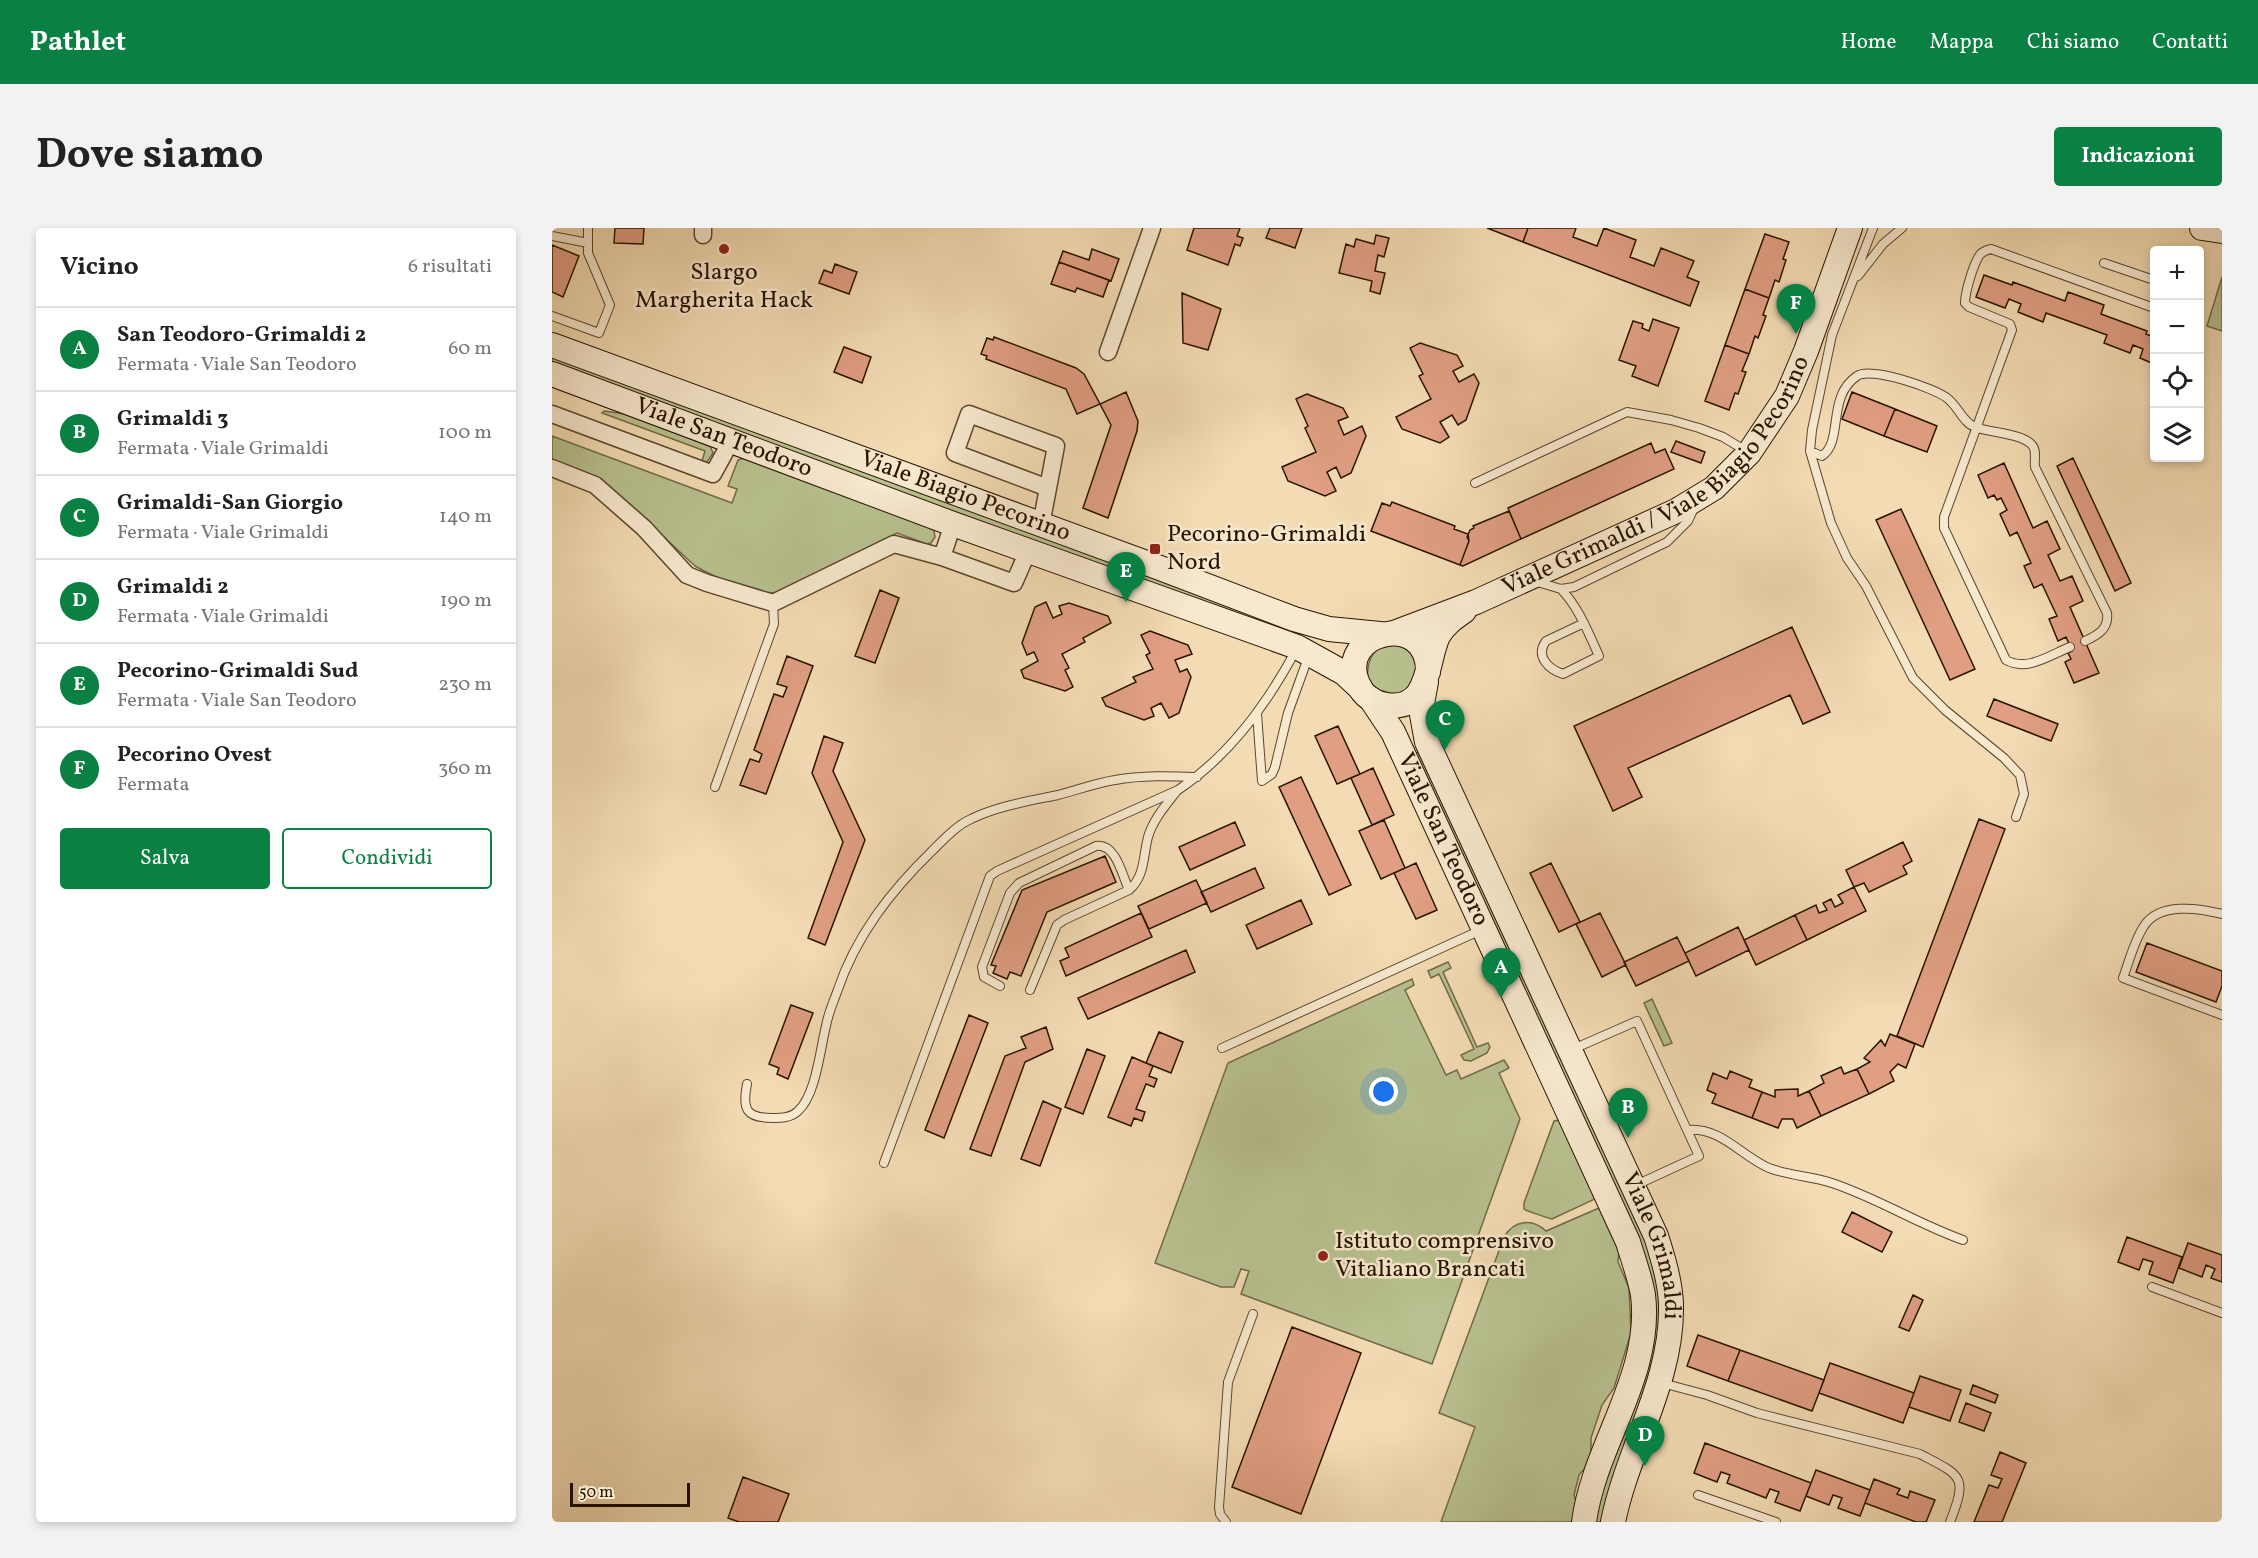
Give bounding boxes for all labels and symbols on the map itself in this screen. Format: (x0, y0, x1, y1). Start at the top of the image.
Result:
marker: Slargo Margherita Hack (717, 242, 731, 256)
place label: Slargo Margherita Hack (635, 256, 813, 318)
pin: F (1776, 285, 1816, 334)
street label: Viale Grimaldi / Viale Biagio Pecorino (1497, 351, 1819, 605)
street label: Viale San Teodoro (630, 389, 817, 487)
street label: Viale Biagio Pecorino (855, 442, 1075, 551)
place label: Pecorino-Grimaldi Nord (1167, 518, 1366, 580)
marker: Pecorino-Grimaldi Nord (1148, 542, 1162, 556)
pin: E (1106, 552, 1146, 602)
pin: C (1426, 700, 1464, 750)
street label: Viale San Teodoro (1388, 747, 1497, 932)
pin: A (1482, 948, 1520, 998)
your location (1369, 1077, 1398, 1106)
pin: B (1608, 1088, 1648, 1138)
street label: Viale Grimaldi (1612, 1167, 1688, 1320)
place label: Istituto comprensivo Vitaliano Brancati (1335, 1225, 1554, 1287)
marker: Istituto comprensivo Vitaliano Brancati (1316, 1249, 1330, 1263)
pin: D (1626, 1416, 1664, 1466)
scale bar (570, 1480, 690, 1508)

